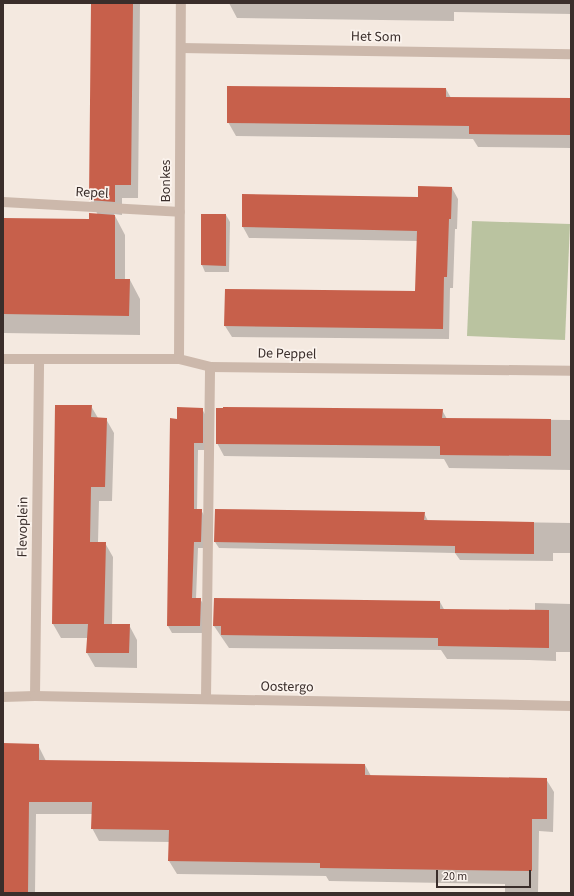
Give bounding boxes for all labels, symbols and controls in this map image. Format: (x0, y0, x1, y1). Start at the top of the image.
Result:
street label: Het Som (351, 28, 401, 46)
street label: Bonkes (158, 160, 174, 202)
street label: Repel (75, 184, 109, 202)
street label: De Peppel (257, 345, 317, 363)
street label: Flevoplein (14, 496, 32, 558)
street label: Oostergo (260, 678, 314, 696)
scale bar (438, 862, 533, 888)
text: 20 m (443, 868, 467, 885)

